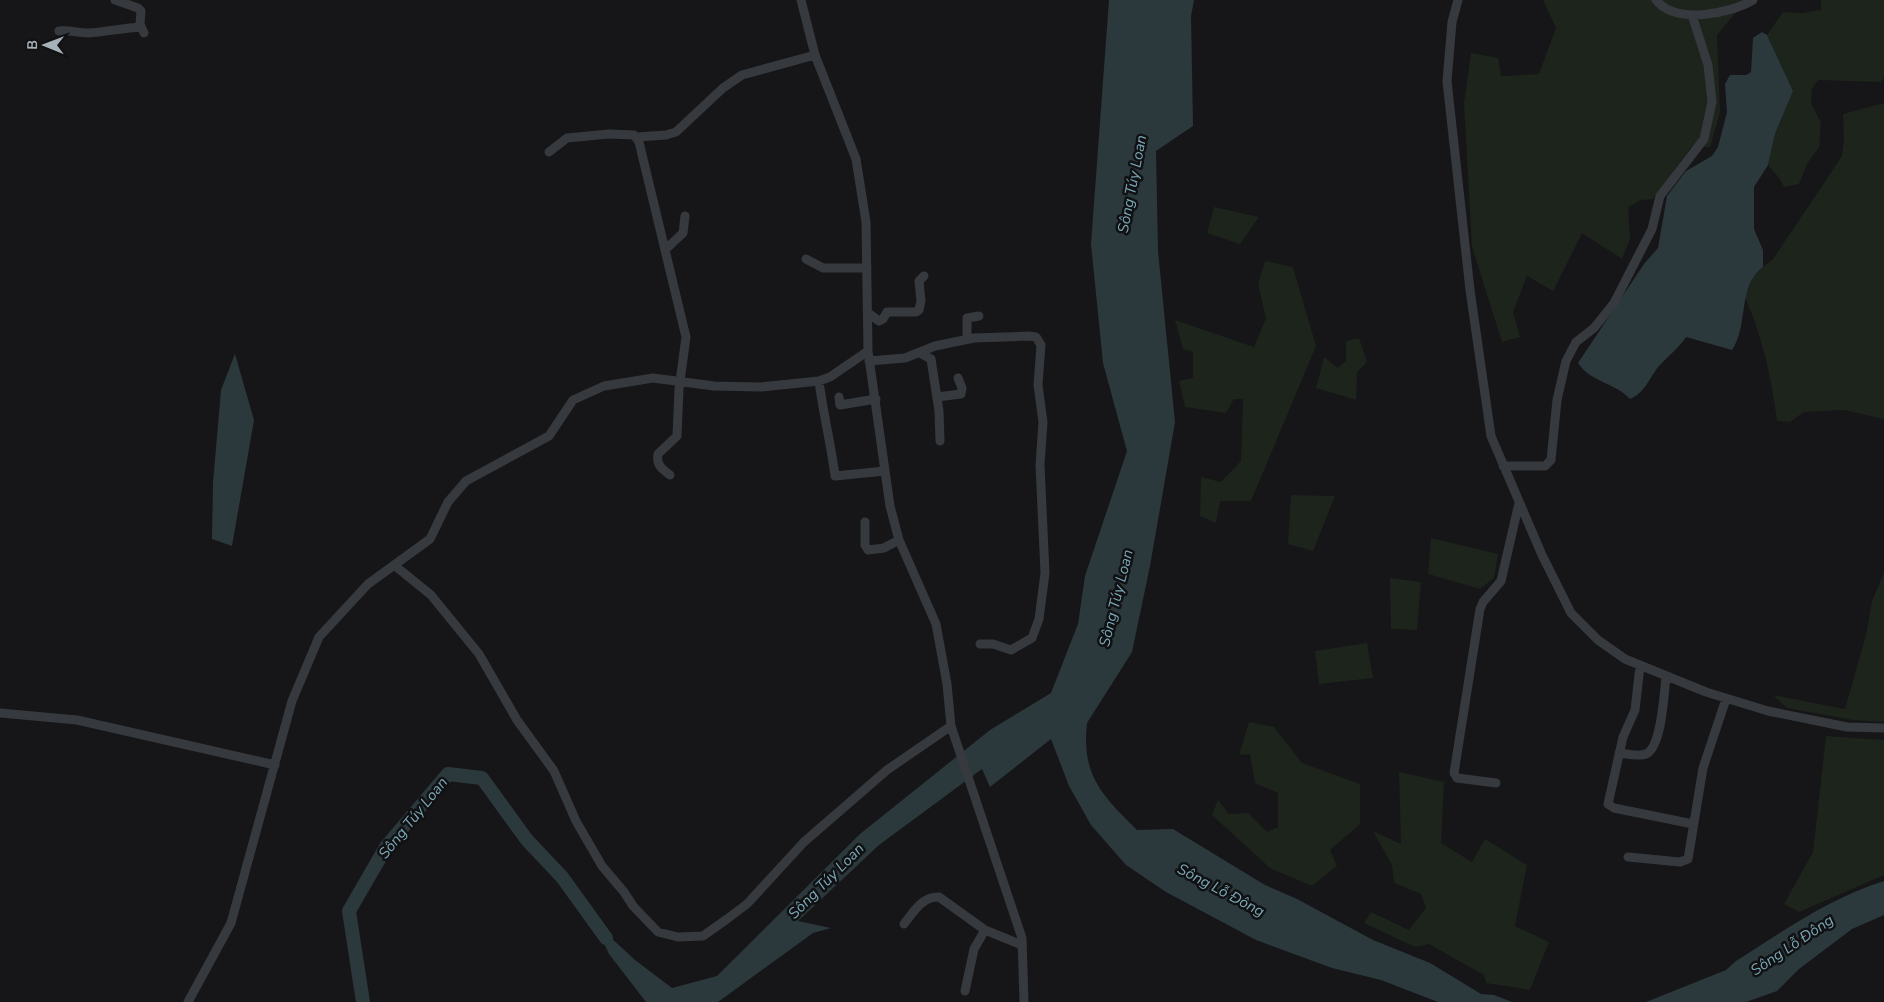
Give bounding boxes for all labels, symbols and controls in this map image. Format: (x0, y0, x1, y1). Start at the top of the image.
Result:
north arrow (20, 20, 70, 70)
text: B (23, 40, 42, 50)
water label: Sông Túy Loan (1113, 133, 1151, 235)
water label: Sông Túy Loan (1094, 547, 1138, 649)
water label: Sông Túy Loan (374, 773, 452, 863)
water label: Sông Túy Loan (784, 839, 868, 923)
water label: Sông Lỗ Đông (1174, 859, 1268, 921)
water label: Sông Lỗ Đông (1747, 910, 1837, 980)

